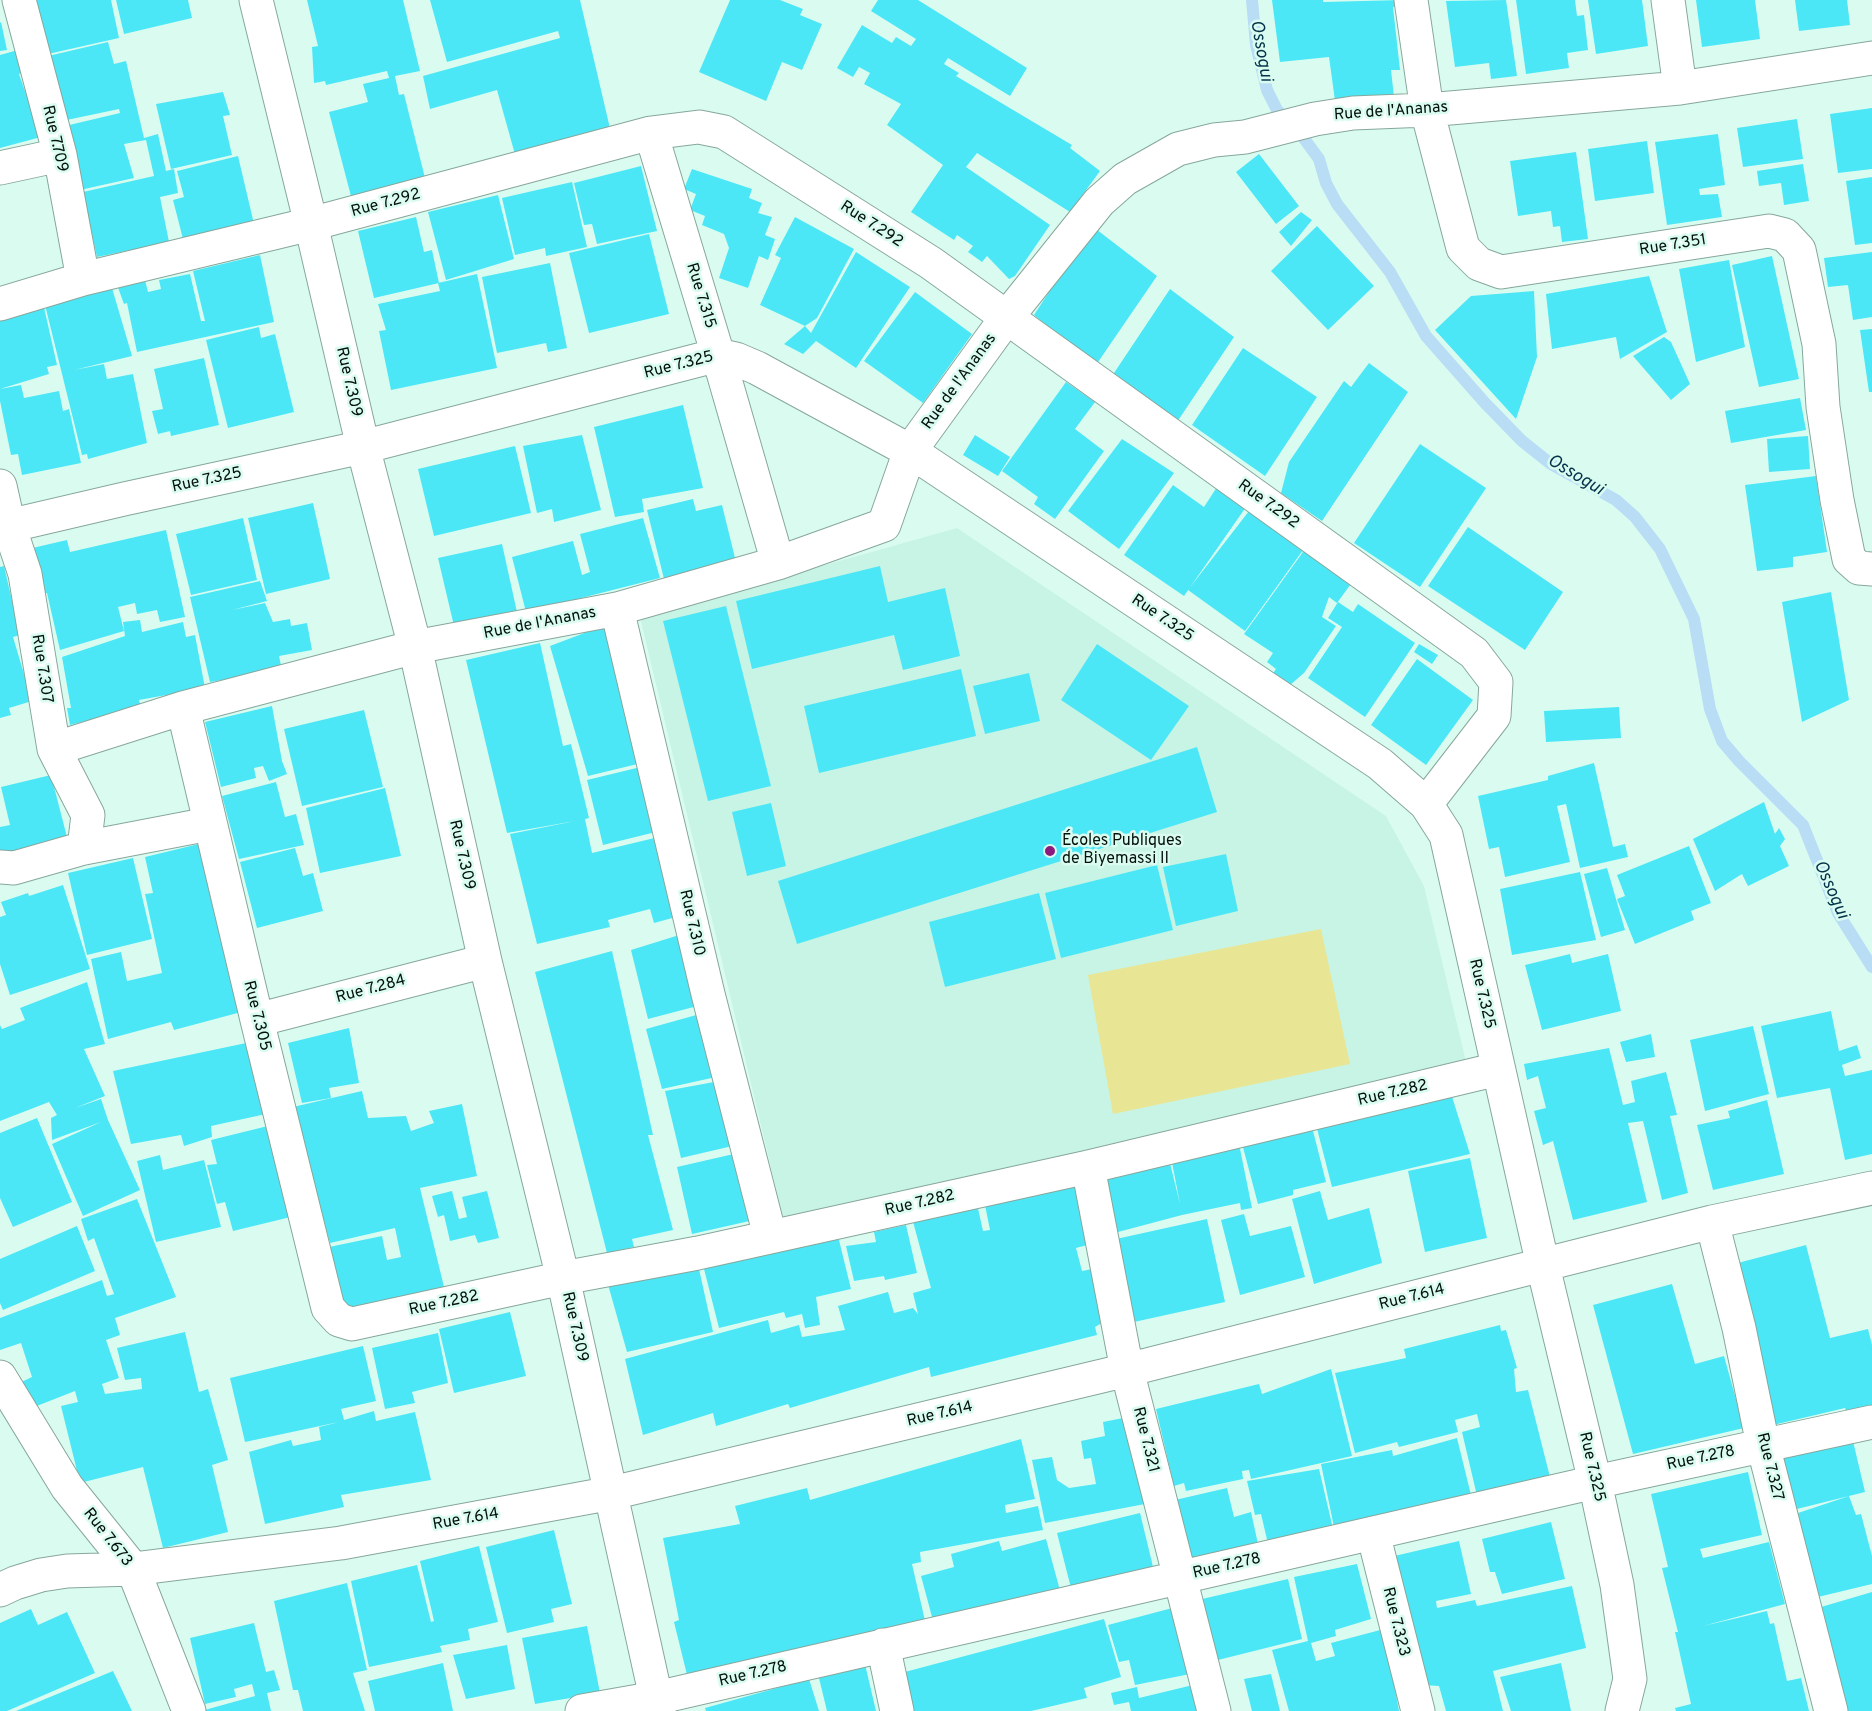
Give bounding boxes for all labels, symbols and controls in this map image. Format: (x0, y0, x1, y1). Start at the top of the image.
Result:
water label: Ossogui (1244, 19, 1276, 83)
street label: Rue de l'Ananas (1333, 98, 1449, 126)
street label: Rue 7.709 (37, 104, 71, 174)
street label: Rue 7.292 (349, 186, 423, 222)
street label: Rue 7.292 (836, 198, 906, 252)
street label: Rue 7.351 (1638, 231, 1708, 261)
street label: Rue 7.315 (681, 261, 719, 331)
street label: Rue de l'Ananas (919, 330, 1001, 434)
street label: Rue 7.309 (331, 345, 365, 419)
street label: Rue 7.325 (642, 348, 716, 384)
water label: Ossogui (1543, 451, 1607, 501)
street label: Rue 7.325 (170, 464, 244, 498)
street label: Rue 7.292 (1234, 476, 1302, 534)
street label: Rue 7.325 (1127, 591, 1197, 647)
street label: Rue de l'Ananas (482, 604, 598, 644)
street label: Rue 7.307 (26, 633, 56, 705)
street label: Rue 7.309 (444, 818, 478, 892)
place label: Écoles Publiques de Biyemassi II (1062, 832, 1182, 870)
marker: Écoles Publiques de Biyemassi II (1043, 844, 1057, 858)
water label: Ossogui (1808, 857, 1852, 923)
street label: Rue 7.310 (674, 888, 708, 958)
street label: Rue 7.325 (1464, 957, 1498, 1031)
street label: Rue 7.284 (334, 971, 408, 1009)
street label: Rue 7.305 (238, 979, 274, 1053)
street label: Rue 7.282 (1356, 1077, 1430, 1111)
street label: Rue 7.282 (883, 1187, 957, 1221)
street label: Rue 7.614 (1377, 1281, 1447, 1315)
street label: Rue 7.282 (407, 1287, 481, 1321)
street label: Rue 7.309 (557, 1290, 591, 1364)
street label: Rue 7.614 (905, 1398, 975, 1432)
street label: Rue 7.321 (1128, 1405, 1162, 1475)
street label: Rue 7.325 (1574, 1430, 1608, 1504)
street label: Rue 7.327 (1751, 1431, 1787, 1503)
street label: Rue 7.278 (1665, 1442, 1737, 1476)
street label: Rue 7.673 (78, 1505, 136, 1571)
street label: Rue 7.614 (431, 1505, 501, 1535)
street label: Rue 7.278 (1191, 1550, 1263, 1584)
street label: Rue 7.323 (1377, 1585, 1413, 1659)
street label: Rue 7.278 (717, 1658, 789, 1692)

